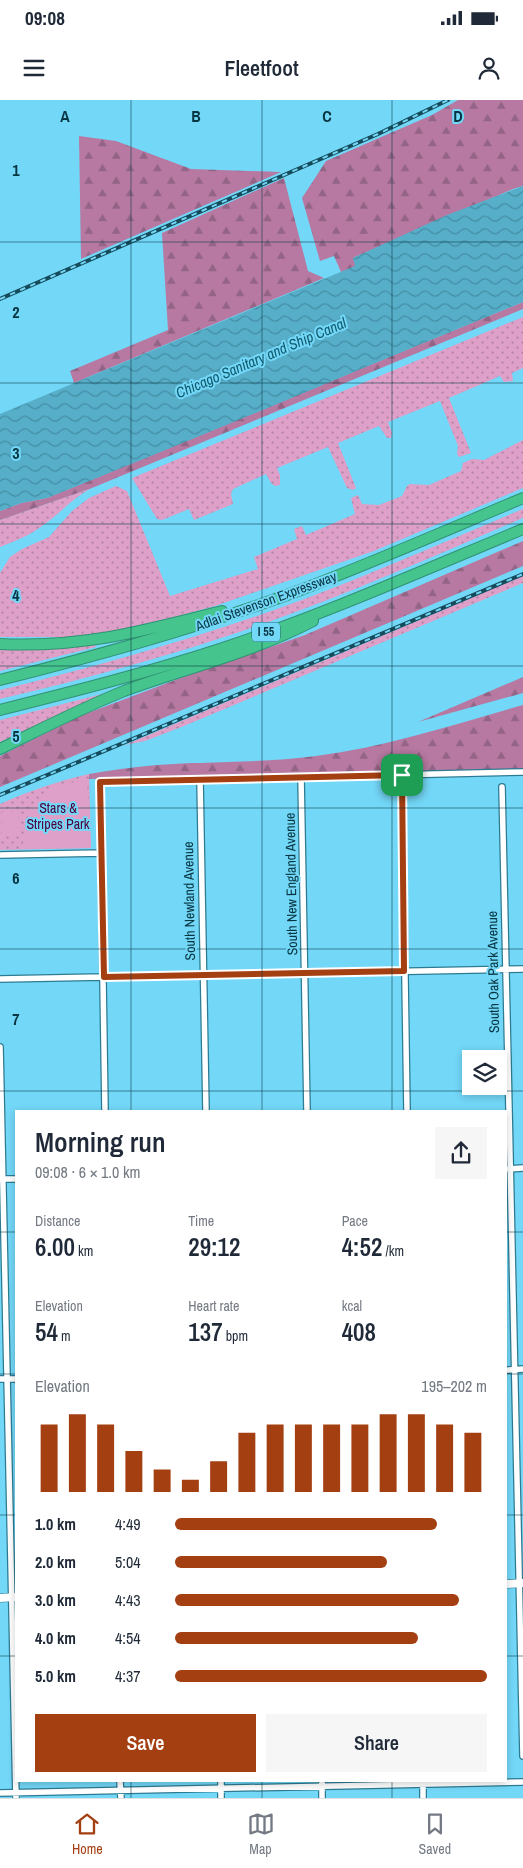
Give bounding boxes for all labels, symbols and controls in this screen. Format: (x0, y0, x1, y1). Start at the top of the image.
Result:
text: 09:08 (25, 5, 65, 31)
text: Fleetfoot (224, 53, 299, 83)
icon: menu (20, 54, 48, 82)
icon: person (475, 54, 503, 82)
text: A (60, 105, 70, 127)
text: B (191, 105, 201, 127)
text: C (322, 105, 332, 127)
text: D (453, 105, 463, 127)
text: 1 (12, 159, 20, 181)
text: 2 (12, 301, 20, 323)
water label: Chicago Sanitary and Ship Canal (172, 312, 349, 403)
text: 3 (12, 442, 20, 464)
street label: Adlai Stevenson Expressway (192, 567, 339, 635)
text: 4 (12, 584, 20, 606)
road number: I 55 (252, 622, 280, 642)
text: 5 (12, 725, 20, 747)
pin (381, 754, 423, 796)
icon: arrive (388, 761, 416, 789)
park label: Stars & Stripes Park (26, 799, 90, 833)
street label: South New England Avenue (281, 812, 301, 956)
street label: South Newland Avenue (179, 841, 199, 961)
text: 6 (12, 867, 20, 889)
street label: South Oak Park Avenue (483, 911, 503, 1033)
text: 7 (12, 1008, 20, 1030)
map controls (462, 1050, 507, 1095)
button: layers (462, 1050, 507, 1095)
text: Morning run (35, 1123, 166, 1161)
button: share (435, 1127, 487, 1179)
text: 09:08 · 6 × 1.0 km (35, 1161, 140, 1183)
text: Distance (35, 1212, 80, 1230)
text: Time (188, 1212, 214, 1230)
text: Pace (342, 1212, 368, 1230)
text: 6.00 (35, 1230, 75, 1264)
text: 29:12 (188, 1230, 240, 1264)
text: 4:52 (342, 1230, 382, 1264)
text: km (75, 1242, 93, 1260)
text: /km (382, 1242, 404, 1260)
text: Elevation (35, 1297, 83, 1315)
text: Heart rate (188, 1297, 239, 1315)
text: kcal (342, 1297, 362, 1315)
text: 54 (35, 1315, 58, 1349)
text: 137 (188, 1315, 223, 1349)
text: 408 (342, 1315, 376, 1349)
text: m (58, 1327, 71, 1345)
text: bpm (223, 1327, 248, 1345)
text: Elevation (35, 1375, 90, 1397)
text: 195–202 m (421, 1375, 487, 1397)
text: 1.0 km (35, 1513, 76, 1535)
text: 4:49 (115, 1513, 141, 1535)
text: 2.0 km (35, 1551, 76, 1573)
text: 5:04 (115, 1551, 141, 1573)
text: 3.0 km (35, 1589, 76, 1611)
text: 4:43 (115, 1589, 141, 1611)
text: 4.0 km (35, 1627, 76, 1649)
text: 4:54 (115, 1627, 141, 1649)
text: 5.0 km (35, 1665, 76, 1687)
text: 4:37 (115, 1665, 141, 1687)
button: Save (35, 1714, 256, 1772)
button: Share (266, 1714, 487, 1772)
tab: Home (72, 1810, 103, 1858)
tab: Map (247, 1810, 275, 1858)
tab: Saved (418, 1810, 451, 1858)

